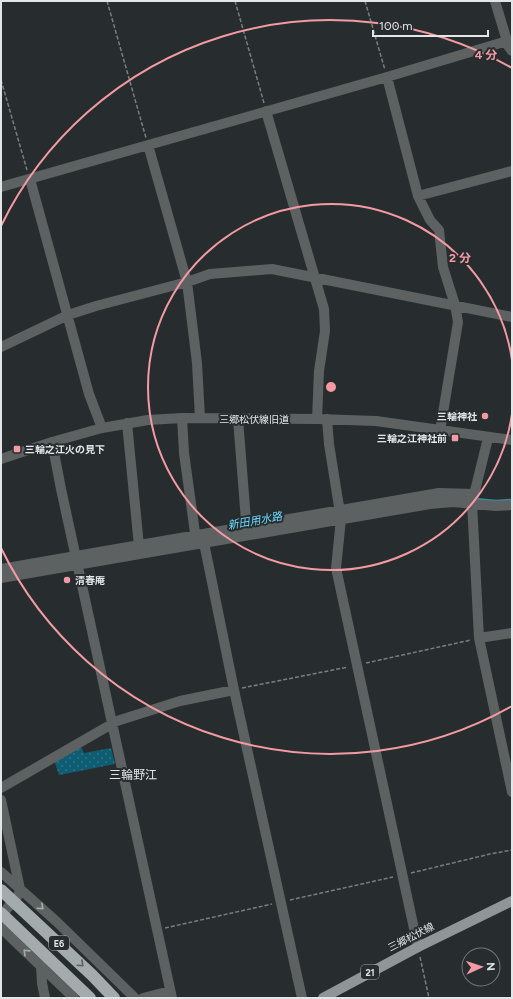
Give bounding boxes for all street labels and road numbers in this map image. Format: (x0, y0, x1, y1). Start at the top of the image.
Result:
street label: 三郷松伏線旧道 (219, 413, 289, 426)
street label: 三郷松伏線 (386, 920, 436, 954)
road number: E6 (49, 936, 69, 950)
road number: 21 (361, 965, 379, 979)

